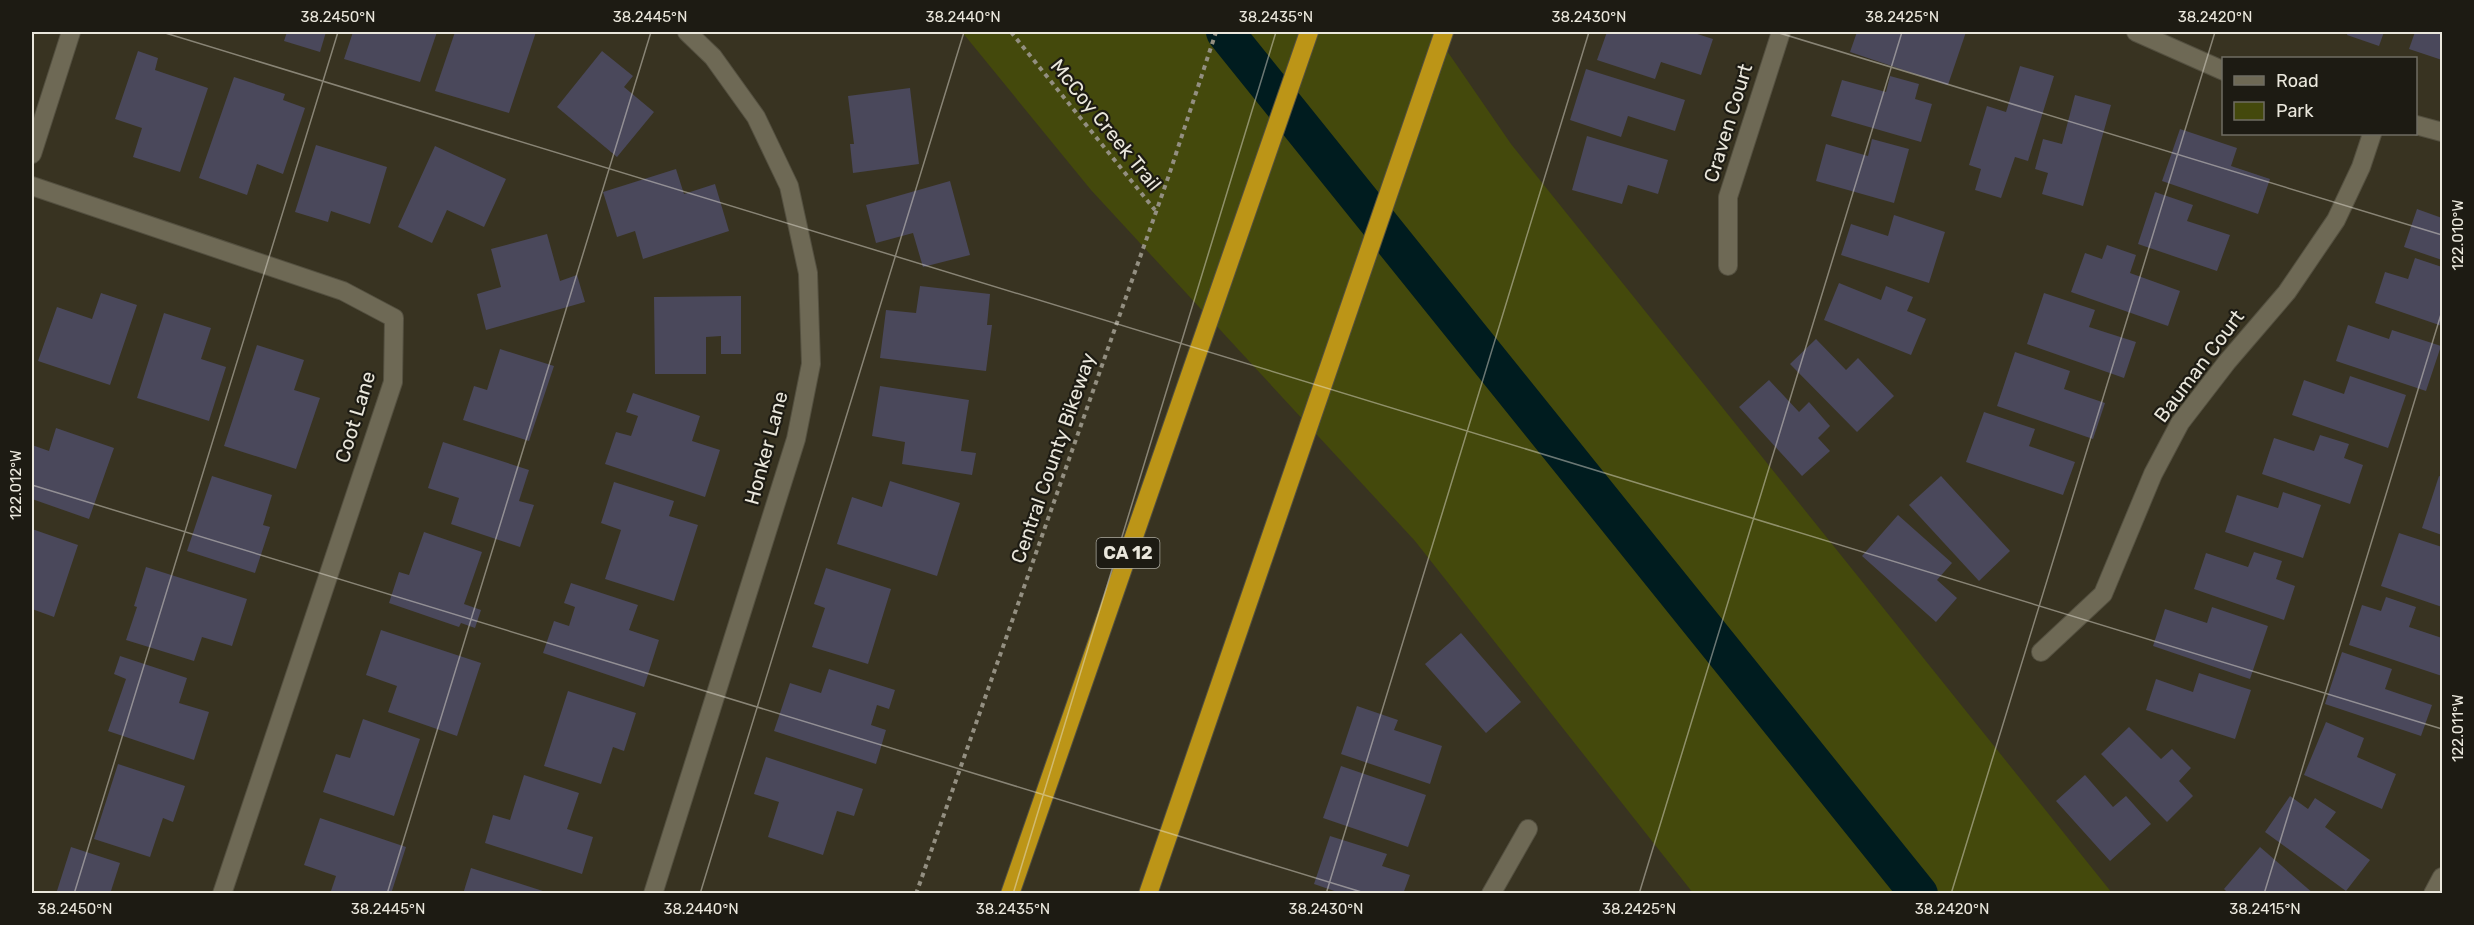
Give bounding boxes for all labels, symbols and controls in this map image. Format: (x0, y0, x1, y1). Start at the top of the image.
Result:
text: 38.2450°N (301, 8, 375, 26)
text: 38.2445°N (613, 8, 687, 26)
text: 38.2440°N (925, 8, 1001, 26)
text: 38.2435°N (1239, 8, 1313, 26)
text: 38.2430°N (1552, 8, 1626, 26)
text: 38.2425°N (1865, 8, 1939, 26)
text: 38.2420°N (2178, 8, 2252, 26)
street label: McCoy Creek Trail (1046, 54, 1166, 196)
legend (2222, 57, 2417, 135)
street label: Craven Court (1699, 61, 1757, 185)
text: Road (2276, 70, 2319, 92)
text: Park (2276, 100, 2314, 122)
text: 122.010°W (2449, 200, 2467, 270)
street label: Bauman Court (2149, 305, 2249, 427)
street label: Central County Bikeway (1006, 350, 1100, 566)
street label: Coot Lane (330, 368, 380, 466)
street label: Honker Lane (739, 389, 793, 507)
text: 122.012°W (7, 450, 25, 520)
road number: CA 12 (1096, 538, 1160, 568)
text: 122.011°W (2449, 694, 2467, 762)
text: 38.2450°N (38, 900, 112, 918)
text: 38.2445°N (351, 900, 425, 918)
text: 38.2440°N (663, 900, 739, 918)
text: 38.2435°N (976, 900, 1050, 918)
text: 38.2430°N (1289, 900, 1363, 918)
text: 38.2425°N (1602, 900, 1676, 918)
text: 38.2420°N (1915, 900, 1989, 918)
text: 38.2415°N (2229, 900, 2301, 918)

